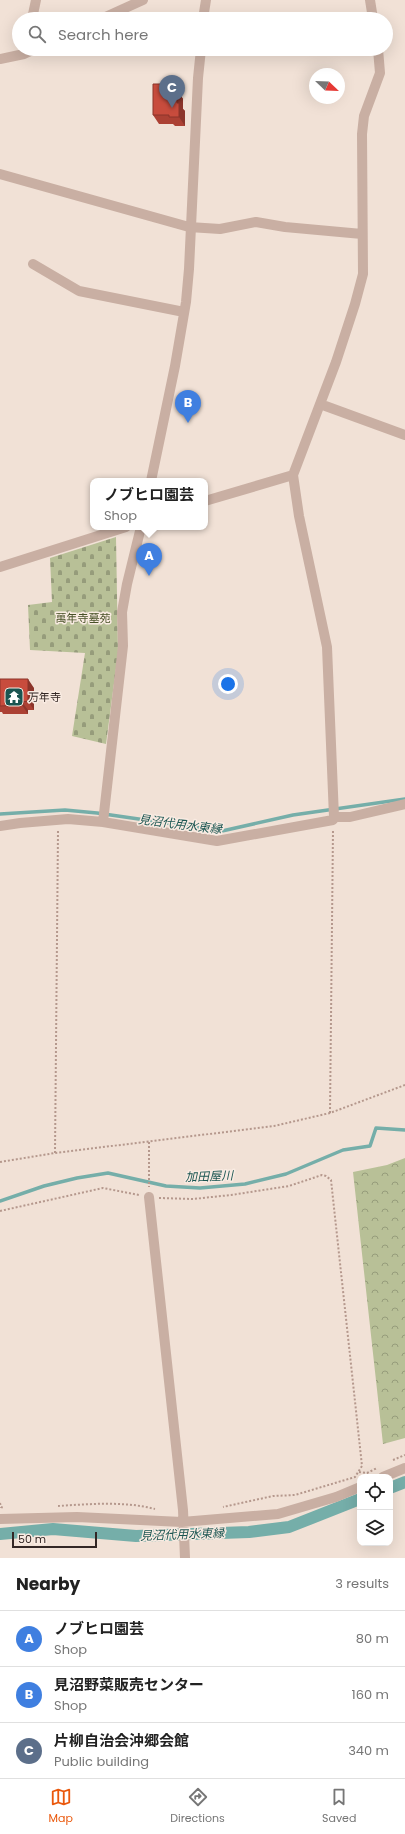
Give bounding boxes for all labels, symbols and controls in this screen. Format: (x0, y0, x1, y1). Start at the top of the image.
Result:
search box (12, 12, 393, 56)
icon: search (26, 23, 48, 45)
text: Search here (58, 24, 148, 45)
north arrow (309, 68, 345, 104)
pin: C (159, 75, 185, 108)
pin: B (175, 390, 201, 423)
popup (90, 478, 208, 530)
text: ノブヒロ園芸 (104, 484, 194, 505)
text: Shop (104, 506, 137, 525)
pin: A (136, 543, 162, 576)
park label: 萬年寺墓苑 (56, 610, 111, 626)
your location (218, 674, 238, 694)
temple icon: 万年寺 (3, 686, 25, 708)
place label: 万年寺 (28, 689, 61, 705)
water label: 見沼代用水東縁 (137, 810, 225, 838)
water label: 加田屋川 (185, 1167, 235, 1185)
map controls (357, 1474, 393, 1546)
button: locate (357, 1474, 393, 1510)
button: layers (357, 1510, 393, 1546)
water label: 見沼代用水東縁 (140, 1524, 226, 1544)
scale bar (12, 1530, 97, 1549)
text: 50 m (18, 1531, 46, 1547)
text: Nearby (16, 1572, 80, 1596)
text: 3 results (335, 1574, 389, 1593)
text: ノブヒロ園芸 (54, 1618, 144, 1639)
text: A (24, 1629, 34, 1648)
text: 80 m (356, 1629, 389, 1648)
text: Shop (54, 1640, 87, 1659)
text: 見沼野菜販売センター (54, 1674, 204, 1695)
text: B (25, 1685, 33, 1704)
text: 160 m (352, 1685, 389, 1704)
text: Shop (54, 1696, 87, 1715)
text: 片柳自治会沖郷会館 (54, 1730, 189, 1751)
text: C (24, 1741, 34, 1760)
text: 340 m (348, 1741, 389, 1760)
text: Public building (54, 1752, 149, 1771)
tab: Map (49, 1786, 73, 1827)
tab: Directions (170, 1786, 225, 1827)
tab: Saved (322, 1786, 356, 1827)

